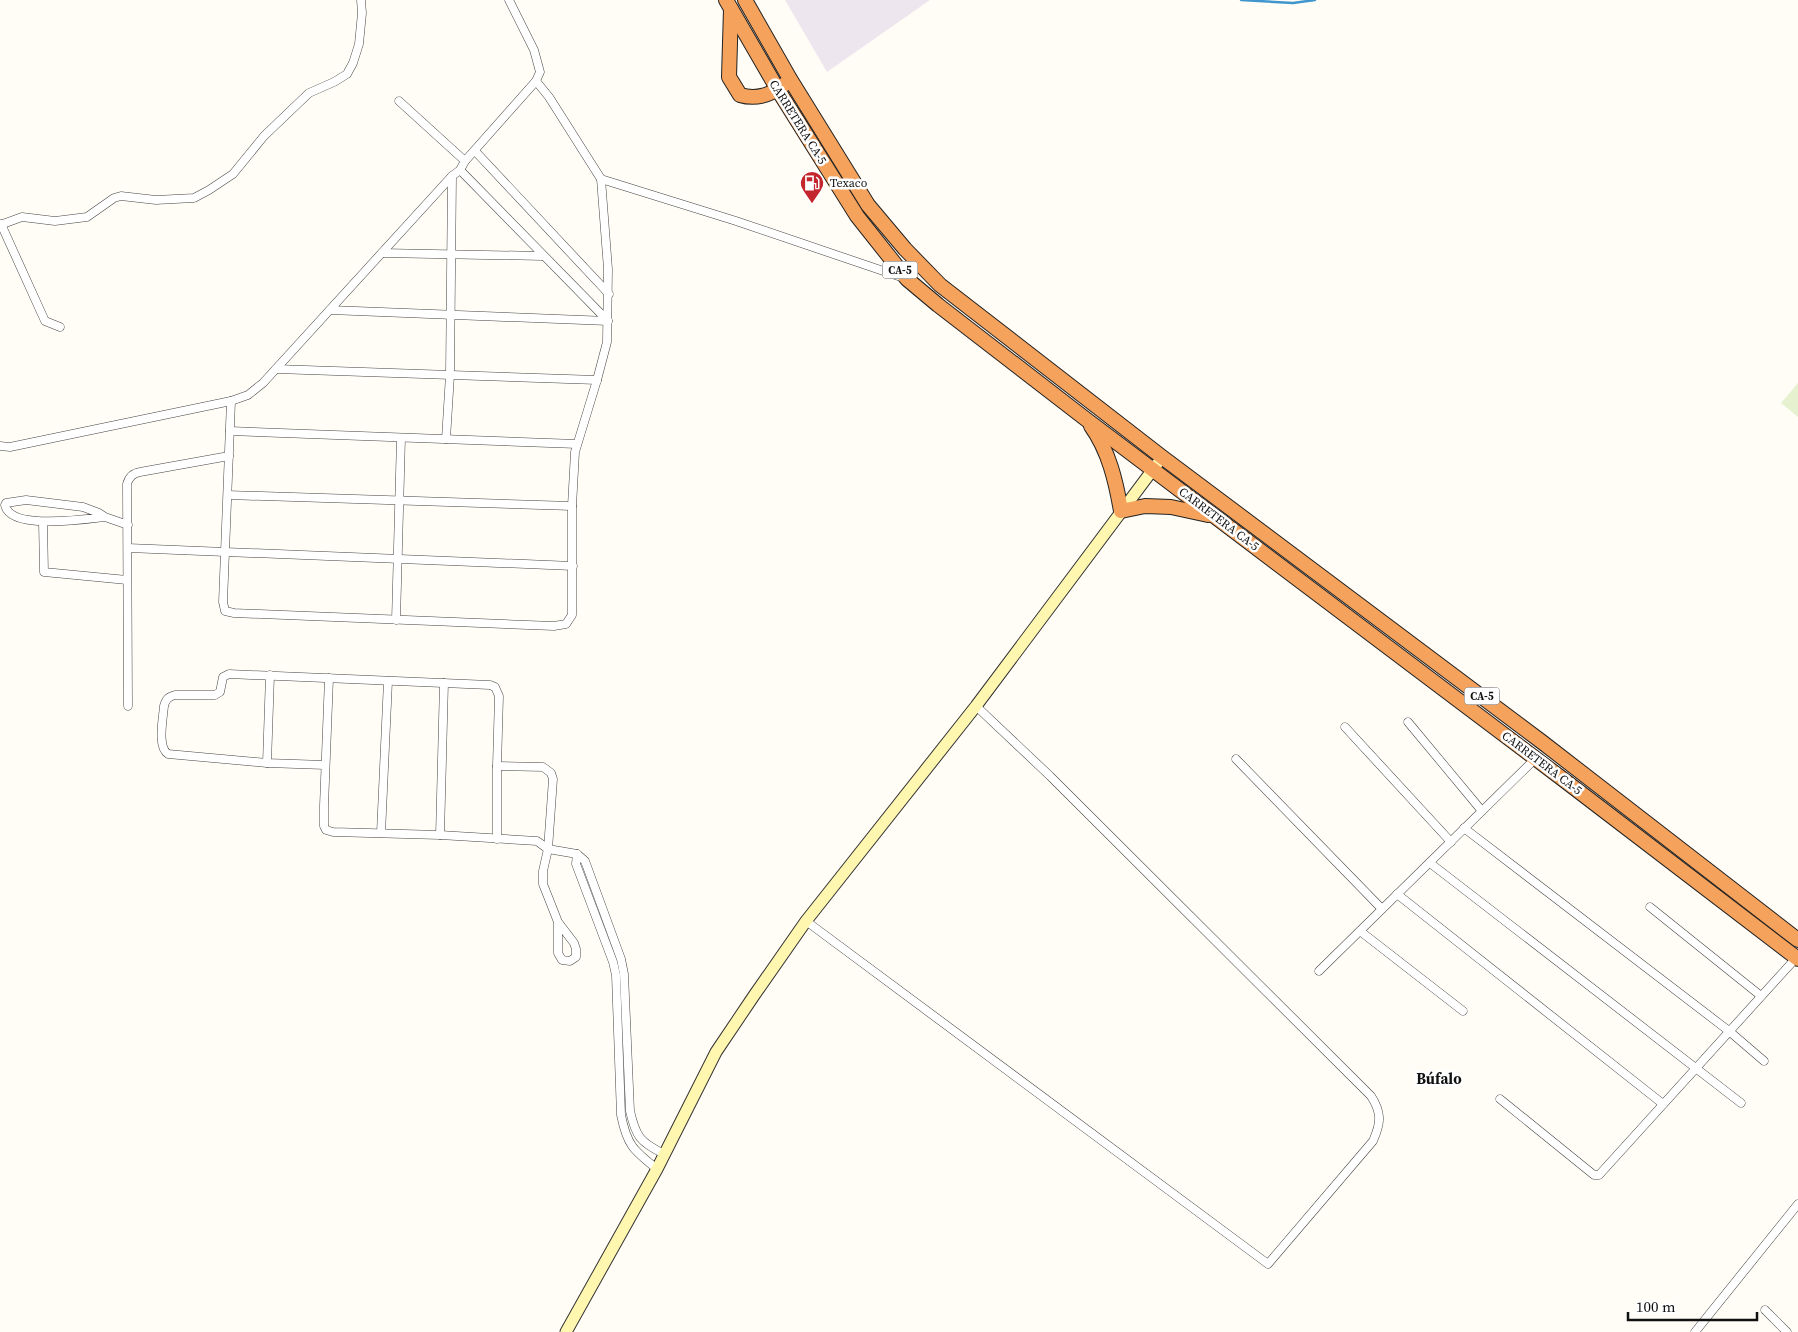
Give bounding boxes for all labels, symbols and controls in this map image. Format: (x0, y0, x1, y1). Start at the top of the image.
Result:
street label: CARRETERA CA-5 (766, 77, 830, 167)
fuel station icon: Texaco (799, 170, 825, 204)
place label: Texaco (830, 175, 868, 191)
road number: CA-5 (882, 262, 918, 278)
street label: CARRETERA CA-5 (1176, 484, 1262, 554)
road number: CA-5 (1464, 688, 1500, 704)
street label: CARRETERA CA-5 (1499, 728, 1585, 798)
district label: Búfalo (1416, 1068, 1462, 1089)
scale bar (1628, 1290, 1757, 1322)
text: 100 m (1636, 1296, 1676, 1317)

